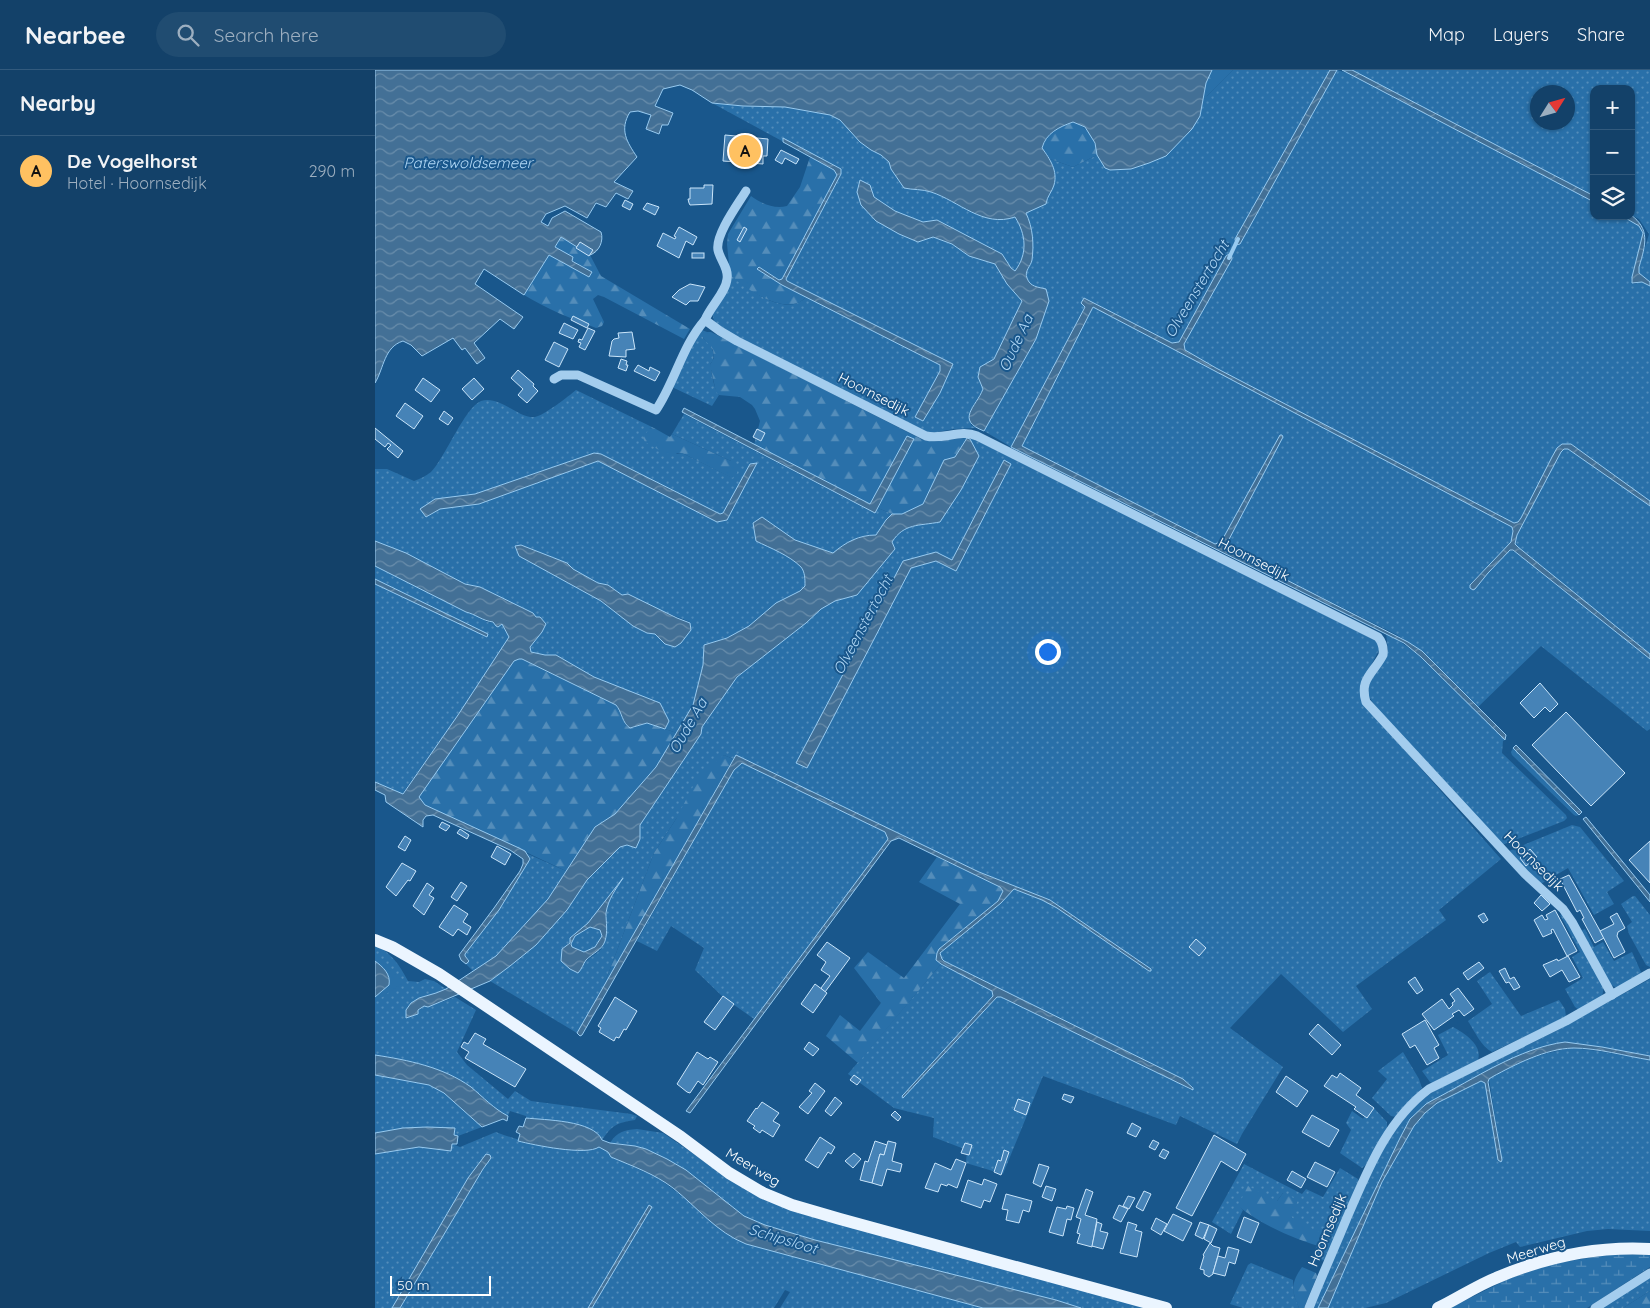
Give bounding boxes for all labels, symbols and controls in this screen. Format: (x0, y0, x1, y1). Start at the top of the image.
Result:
search box (156, 12, 506, 57)
text: Nearbee (25, 20, 126, 50)
icon: search (174, 21, 202, 49)
text: Search here (214, 23, 319, 47)
text: Map (1428, 23, 1465, 46)
text: Layers (1493, 23, 1549, 46)
text: Share (1577, 23, 1625, 46)
north arrow (1530, 85, 1575, 130)
map controls (1590, 85, 1635, 220)
button: + (1590, 85, 1635, 130)
text: Nearby (20, 90, 96, 116)
button: − (1590, 130, 1635, 175)
pin: A (729, 132, 761, 170)
text: De Vogelhorst (67, 149, 198, 173)
water label: Paterswoldsemeer (404, 153, 535, 172)
text: A (31, 161, 41, 181)
text: 290 m (309, 161, 355, 181)
text: Hotel · Hoornsedijk (67, 173, 207, 193)
button: layers (1590, 175, 1635, 220)
water label: Olveenstertocht (1160, 235, 1234, 341)
water label: Oude Aa (994, 310, 1037, 374)
street label: Hoornsedijk (835, 368, 913, 420)
street label: Hoornsedijk (1215, 533, 1293, 585)
water label: Olveenstertocht (828, 570, 898, 678)
your location (1035, 639, 1061, 665)
water label: Oude Aa (664, 694, 711, 757)
street label: Hoornsedijk (1500, 827, 1568, 895)
street label: Meerweg (722, 1144, 784, 1190)
street label: Hoornsedijk (1304, 1191, 1350, 1269)
water label: Schipsloot (747, 1219, 821, 1258)
street label: Meerweg (1504, 1233, 1568, 1267)
scale bar (390, 1273, 491, 1296)
text: 50 m (397, 1276, 430, 1294)

